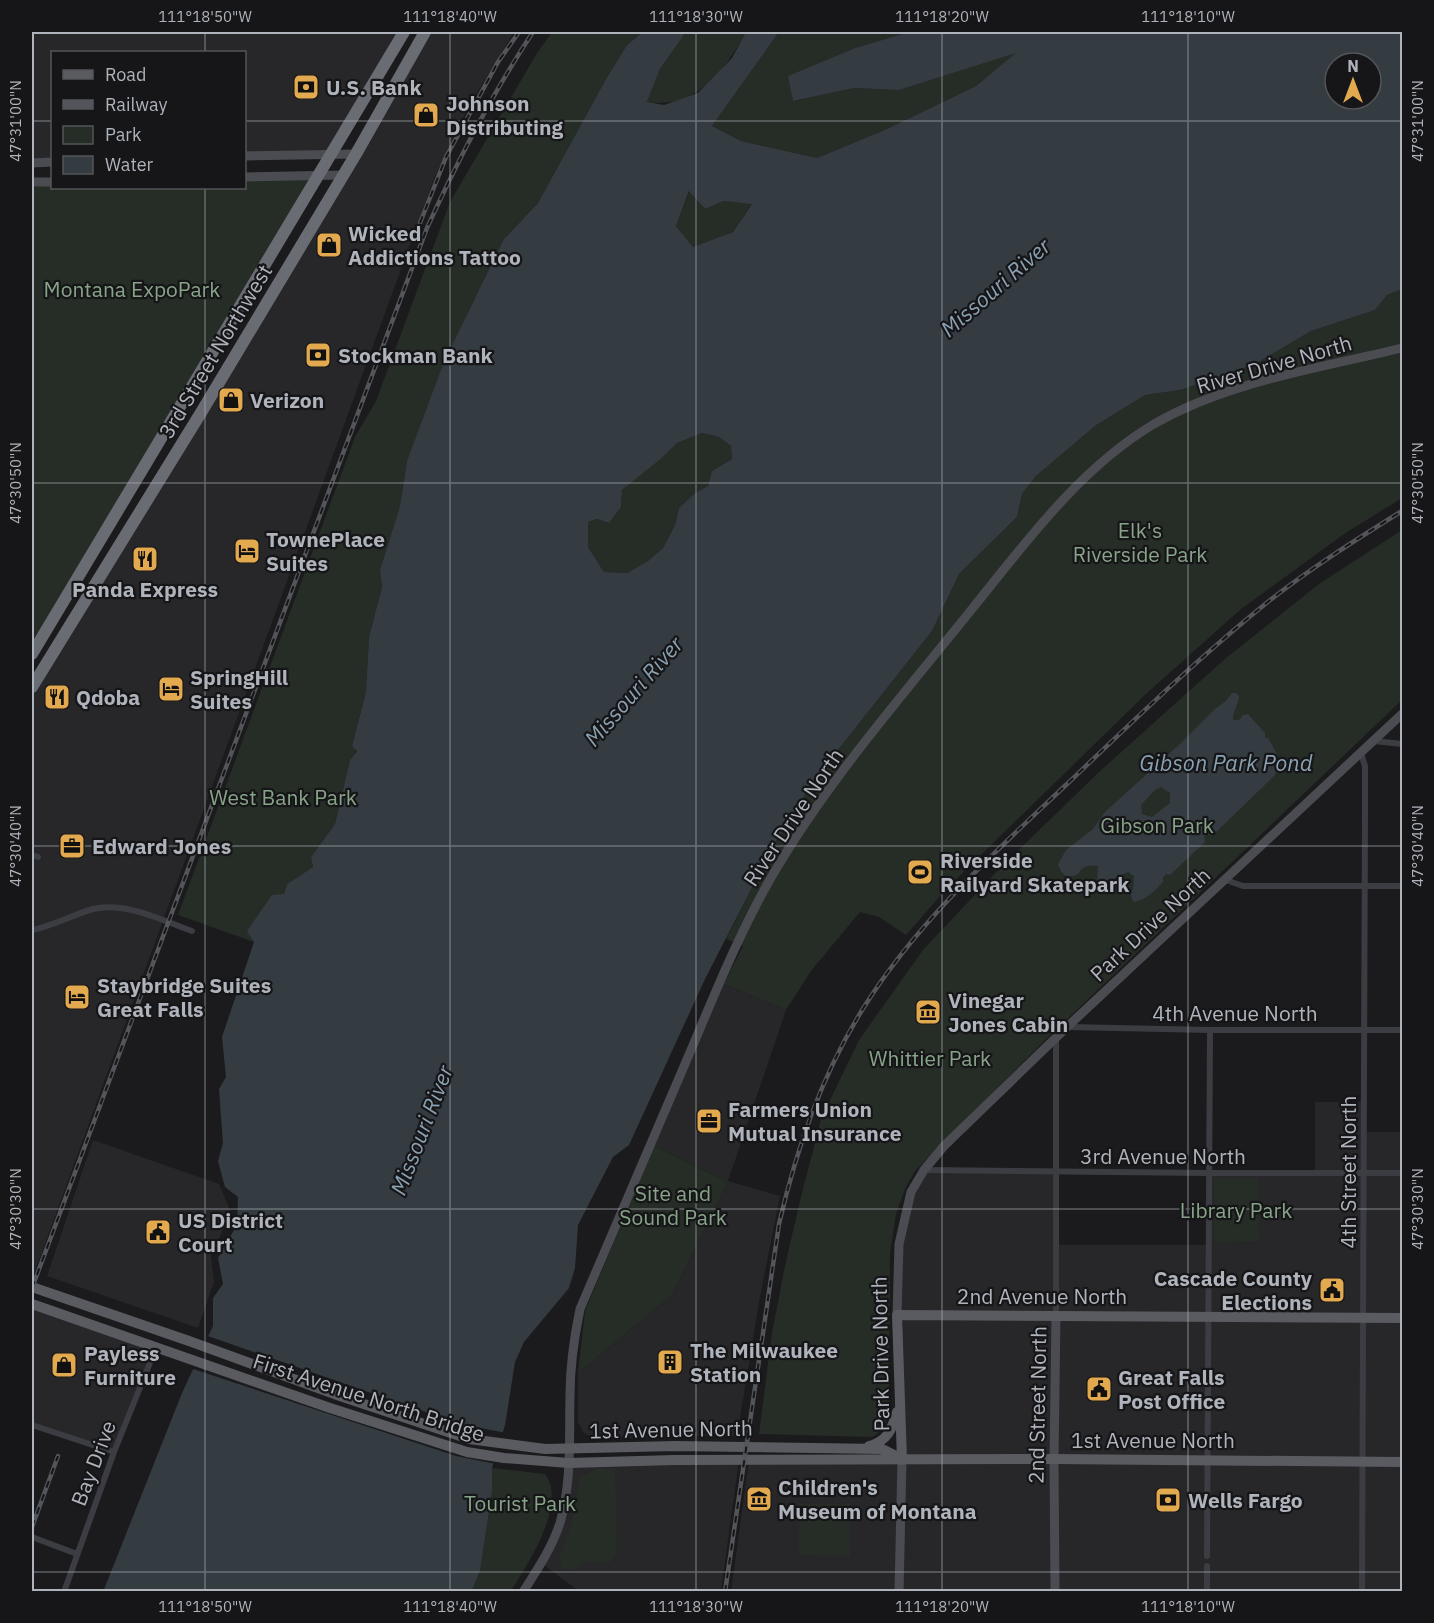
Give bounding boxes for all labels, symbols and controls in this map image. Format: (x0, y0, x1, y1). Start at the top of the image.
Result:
text: 111°18'50"W (158, 7, 252, 26)
text: 111°18'40"W (403, 7, 497, 26)
text: 111°18'30"W (649, 7, 743, 26)
text: 111°18'20"W (895, 7, 989, 26)
text: 111°18'10"W (1141, 7, 1235, 26)
legend (51, 51, 246, 189)
north arrow (1323, 51, 1383, 111)
text: N (1347, 56, 1359, 76)
text: Road (105, 63, 146, 86)
bank icon: U.S. Bank (291, 72, 321, 102)
place label: U.S. Bank (326, 73, 422, 101)
text: 47°31'00"N (6, 80, 25, 162)
text: 47°31'00"N (1408, 80, 1427, 162)
place label: Johnson Distributing (446, 89, 563, 141)
text: Railway (105, 93, 167, 116)
shop icon: Johnson Distributing (411, 100, 441, 130)
text: Park (105, 123, 142, 146)
text: Water (105, 153, 154, 176)
place label: Wicked Addictions Tattoo (348, 219, 521, 271)
shop icon: Wicked Addictions Tattoo (314, 230, 344, 260)
water label: Missouri River (934, 231, 1057, 343)
street label: 3rd Street Northwest (152, 259, 278, 443)
park label: Montana ExpoPark (44, 275, 220, 303)
street label: River Drive North (1193, 328, 1355, 400)
bank icon: Stockman Bank (303, 340, 333, 370)
place label: Stockman Bank (338, 341, 493, 369)
shop icon: Verizon (216, 385, 246, 415)
place label: Verizon (250, 386, 324, 414)
text: 47°30'50"N (6, 442, 25, 524)
text: 47°30'50"N (1408, 442, 1427, 524)
park label: Elk's Riverside Park (1073, 516, 1207, 568)
place label: TownePlace Suites (266, 525, 385, 577)
hotel icon: TownePlace Suites (232, 536, 262, 566)
restaurant icon: Panda Express (130, 544, 160, 574)
place label: Panda Express (72, 575, 218, 603)
water label: Missouri River (577, 629, 689, 752)
place label: SpringHill Suites (190, 663, 288, 715)
hotel icon: SpringHill Suites (156, 674, 186, 704)
restaurant icon: Qdoba (42, 682, 72, 712)
place label: Qdoba (76, 683, 140, 711)
street label: River Drive North (737, 743, 849, 891)
water label: Gibson Park Pond (1139, 748, 1313, 777)
park label: West Bank Park (209, 783, 357, 811)
text: 47°30'40"N (6, 805, 25, 887)
text: 47°30'40"N (1408, 805, 1427, 887)
park label: Gibson Park (1100, 811, 1214, 839)
office icon: Edward Jones (57, 831, 87, 861)
place label: Edward Jones (92, 832, 231, 860)
place label: Riverside Railyard Skatepark (940, 846, 1130, 898)
sports icon: Riverside Railyard Skatepark (905, 857, 935, 887)
street label: Park Drive North (1084, 861, 1216, 987)
place label: Staybridge Suites Great Falls (97, 971, 271, 1023)
hotel icon: Staybridge Suites Great Falls (62, 982, 92, 1012)
place label: Vinegar Jones Cabin (948, 986, 1068, 1038)
museum icon: Vinegar Jones Cabin (913, 997, 943, 1027)
street label: 4th Avenue North (1152, 999, 1318, 1027)
park label: Whittier Park (869, 1044, 991, 1072)
water label: Missouri River (383, 1060, 459, 1199)
place label: Farmers Union Mutual Insurance (728, 1095, 902, 1147)
street label: 4th Street North (1334, 1095, 1362, 1249)
office icon: Farmers Union Mutual Insurance (694, 1106, 724, 1136)
street label: 3rd Avenue North (1080, 1142, 1246, 1170)
text: 47°30'30"N (6, 1168, 25, 1250)
text: 47°30'30"N (1408, 1168, 1427, 1250)
park label: Site and Sound Park (619, 1179, 727, 1231)
park label: Library Park (1180, 1196, 1292, 1224)
place label: US District Court (178, 1206, 283, 1258)
public building icon: US District Court (143, 1217, 173, 1247)
place label: Cascade County Elections (1154, 1264, 1313, 1316)
public building icon: Cascade County Elections (1317, 1275, 1347, 1305)
street label: Park Drive North (865, 1276, 895, 1432)
street label: 2nd Avenue North (957, 1282, 1127, 1310)
street label: 2nd Street North (1022, 1326, 1052, 1484)
place label: The Milwaukee Station (690, 1336, 838, 1388)
place label: Payless Furniture (84, 1339, 176, 1391)
street label: First Avenue North Bridge (250, 1346, 488, 1448)
building icon: The Milwaukee Station (655, 1347, 685, 1377)
shop icon: Payless Furniture (49, 1350, 79, 1380)
place label: Great Falls Post Office (1118, 1363, 1226, 1415)
public building icon: Great Falls Post Office (1084, 1374, 1114, 1404)
street label: 1st Avenue North (589, 1414, 753, 1444)
street label: Bay Drive (64, 1416, 122, 1510)
street label: 1st Avenue North (1071, 1426, 1235, 1454)
place label: Children's Museum of Montana (778, 1473, 977, 1525)
museum icon: Children's Museum of Montana (744, 1484, 774, 1514)
bank icon: Wells Fargo (1153, 1485, 1183, 1515)
place label: Wells Fargo (1188, 1486, 1303, 1514)
park label: Tourist Park (464, 1489, 576, 1517)
text: 111°18'50"W (158, 1597, 252, 1616)
text: 111°18'40"W (403, 1597, 497, 1616)
text: 111°18'30"W (649, 1597, 743, 1616)
text: 111°18'20"W (895, 1597, 989, 1616)
text: 111°18'10"W (1141, 1597, 1235, 1616)

